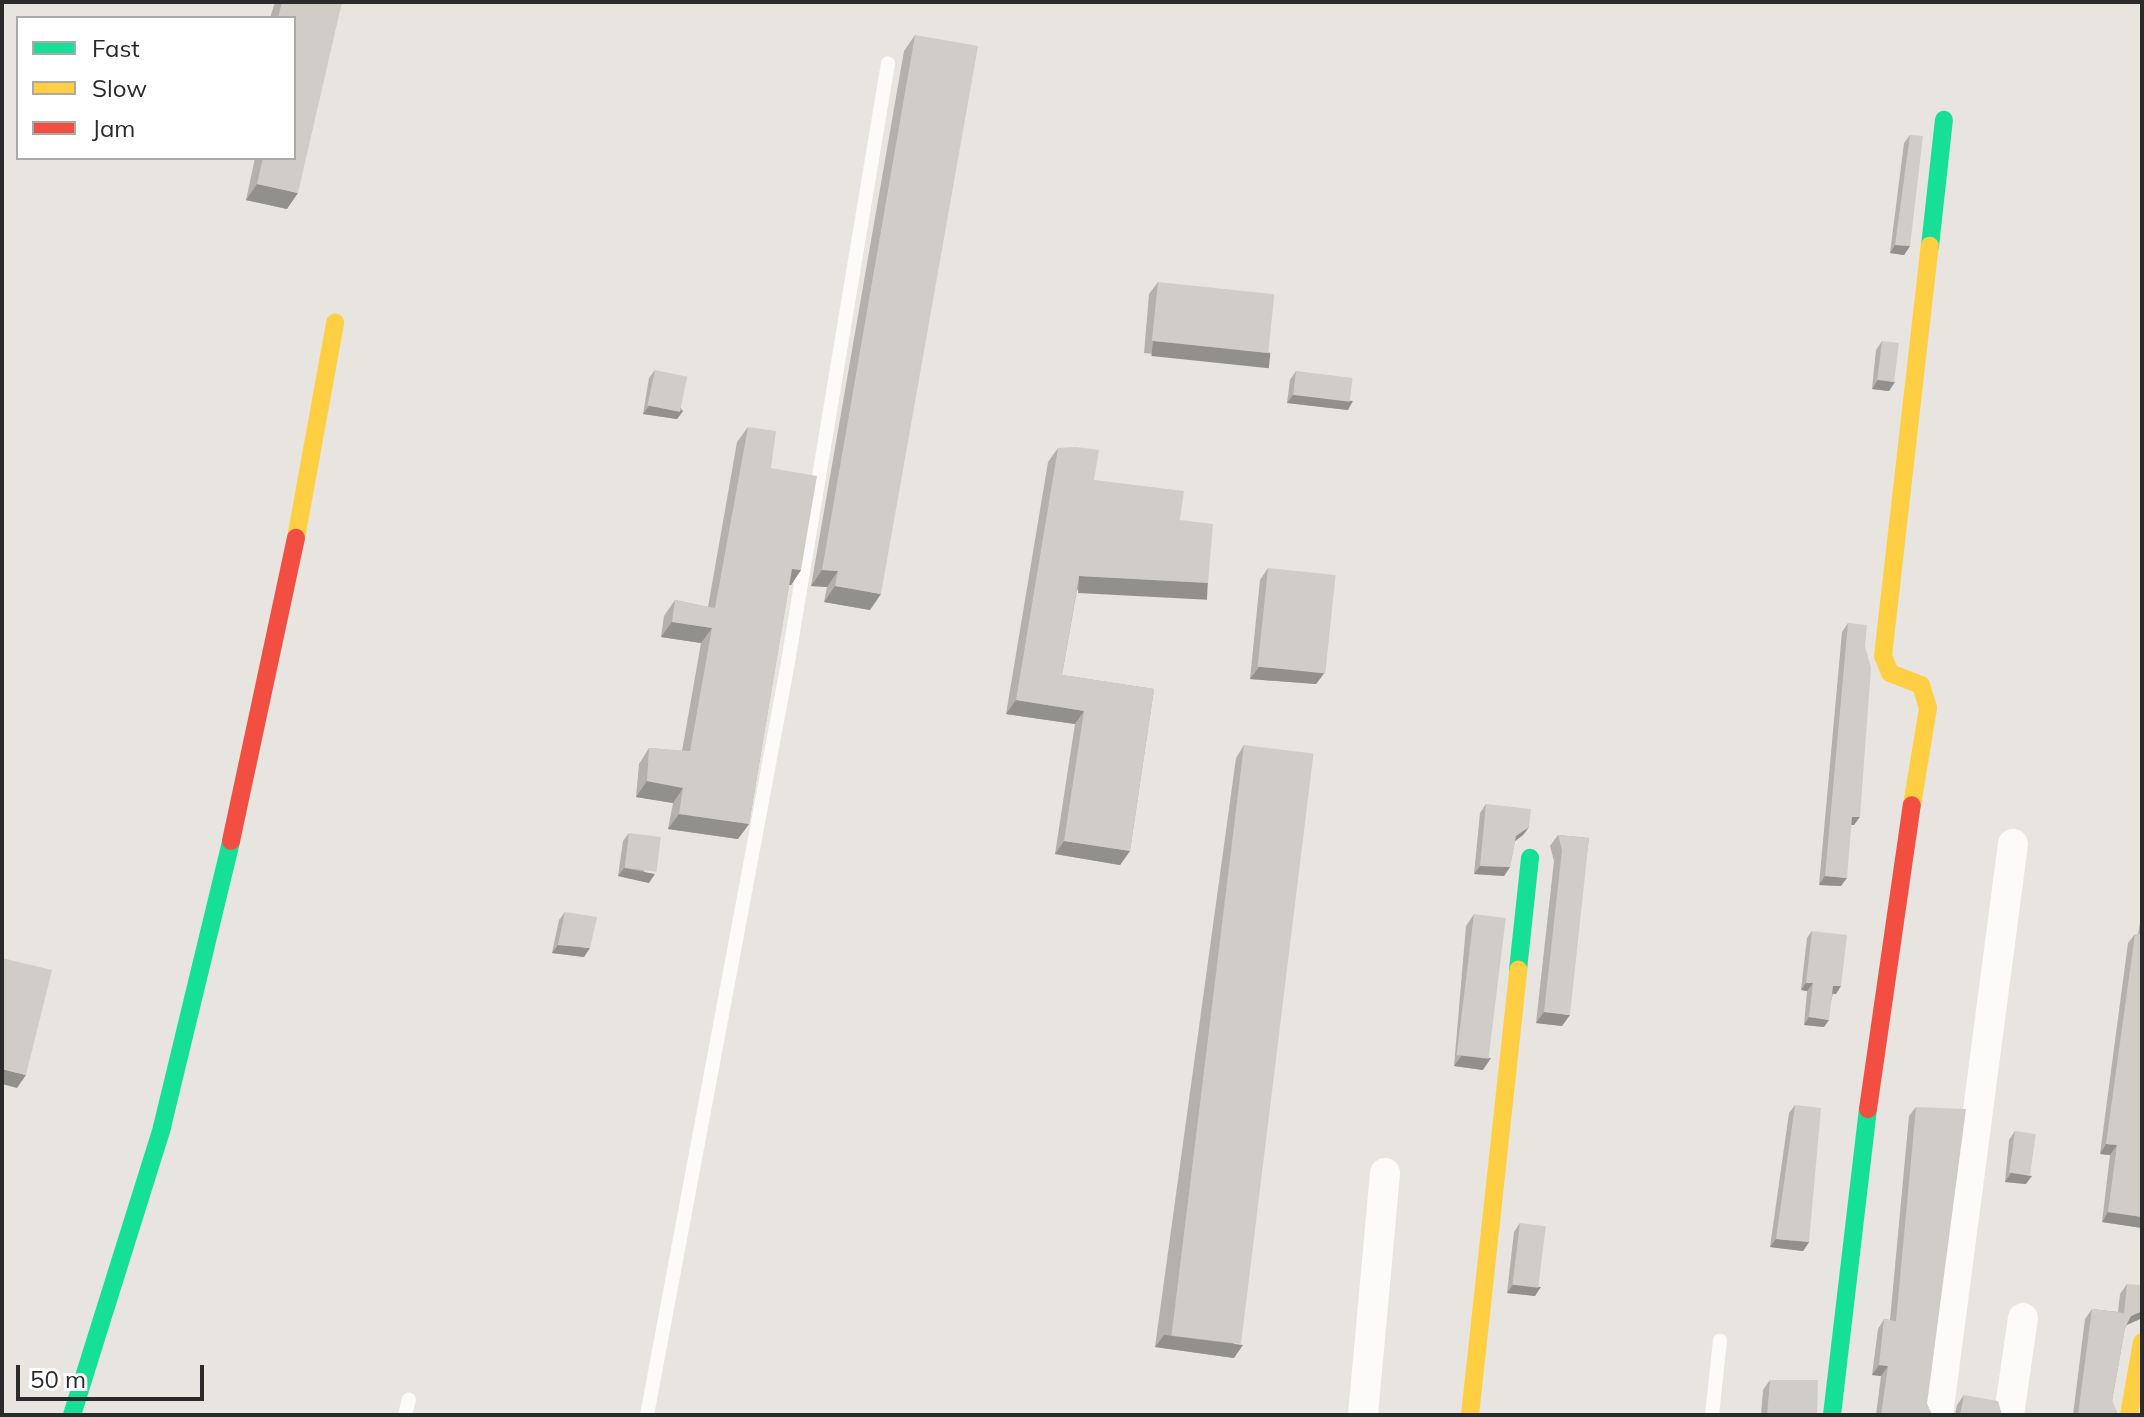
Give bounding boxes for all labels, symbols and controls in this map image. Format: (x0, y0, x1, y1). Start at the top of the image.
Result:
legend (16, 16, 296, 160)
text: Fast (92, 33, 140, 63)
text: Slow (92, 73, 147, 103)
text: Jam (92, 113, 135, 143)
scale bar (20, 1349, 208, 1399)
text: 50 m (30, 1364, 86, 1394)

